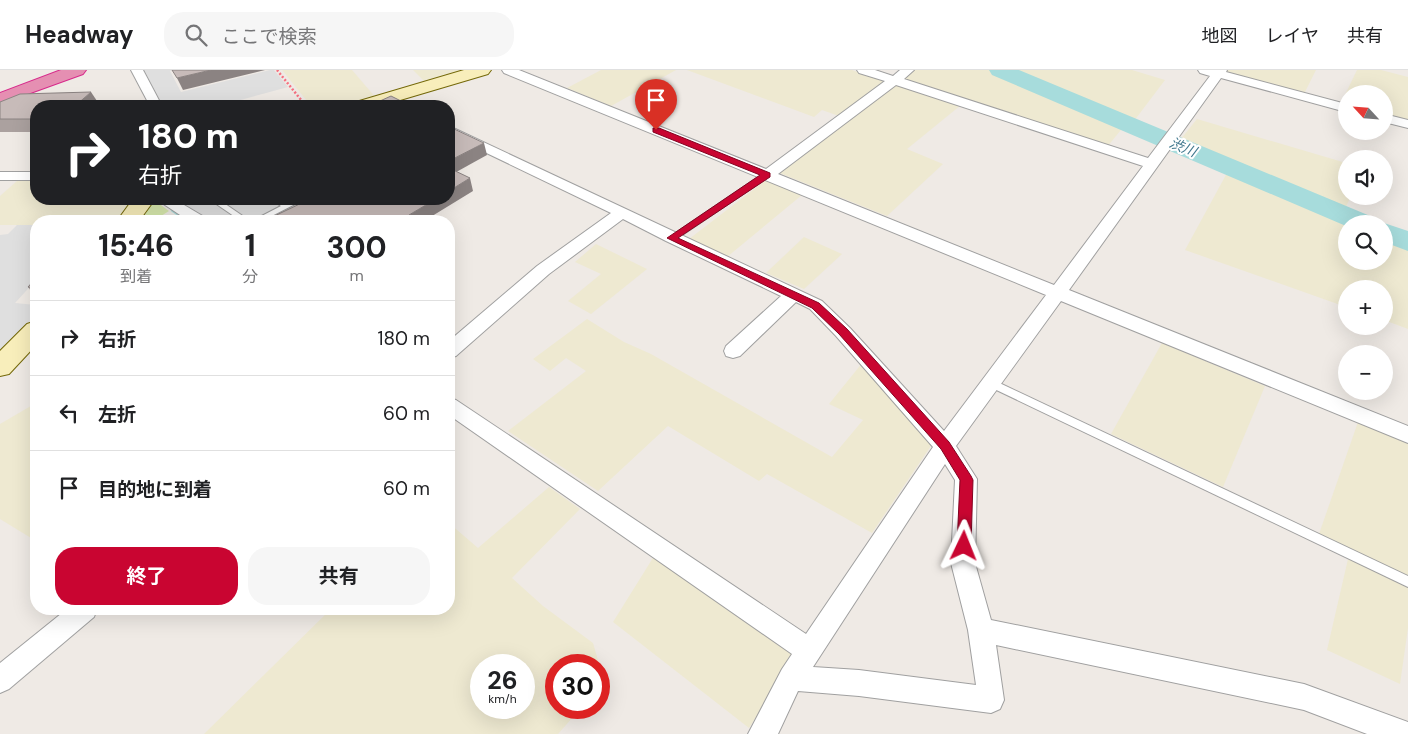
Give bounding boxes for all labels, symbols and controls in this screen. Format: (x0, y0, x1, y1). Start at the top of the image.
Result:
search box (164, 12, 514, 57)
text: Headway (25, 19, 134, 50)
icon: search (182, 21, 210, 49)
text: ここで検索 (222, 24, 317, 49)
text: 地図 (1202, 24, 1238, 48)
text: レイヤ (1266, 24, 1319, 48)
text: 共有 (1347, 24, 1383, 48)
pin (635, 79, 677, 130)
north arrow (1338, 85, 1392, 140)
map controls (1338, 85, 1393, 400)
icon: arrive (642, 86, 670, 114)
text: 180 m (138, 113, 239, 159)
icon: right (55, 120, 120, 185)
water label: 渋川 (1167, 133, 1201, 162)
button: sound (1338, 150, 1393, 205)
text: 右折 (138, 161, 182, 190)
button: search (1338, 215, 1393, 270)
text: 15:46 (98, 226, 174, 265)
text: 1 (245, 226, 256, 265)
text: 300 (326, 228, 387, 267)
text: m (349, 265, 364, 286)
text: 到着 (120, 266, 152, 287)
text: 分 (242, 266, 258, 287)
button: + (1338, 280, 1393, 335)
icon: right (55, 324, 83, 352)
text: 180 m (378, 326, 430, 351)
text: 右折 (98, 327, 136, 352)
button: − (1338, 345, 1393, 400)
icon: left (55, 399, 83, 427)
text: 60 m (383, 401, 430, 426)
text: 左折 (98, 402, 136, 427)
icon: arrive (55, 474, 83, 502)
text: 60 m (383, 476, 430, 501)
text: 目的地に到着 (98, 477, 212, 502)
position arrow (937, 519, 989, 571)
button: 終了 (55, 547, 238, 605)
button: 共有 (248, 547, 430, 605)
speed limit sign: 30 (545, 654, 610, 719)
text: 26 (487, 664, 518, 697)
text: km/h (488, 691, 517, 707)

